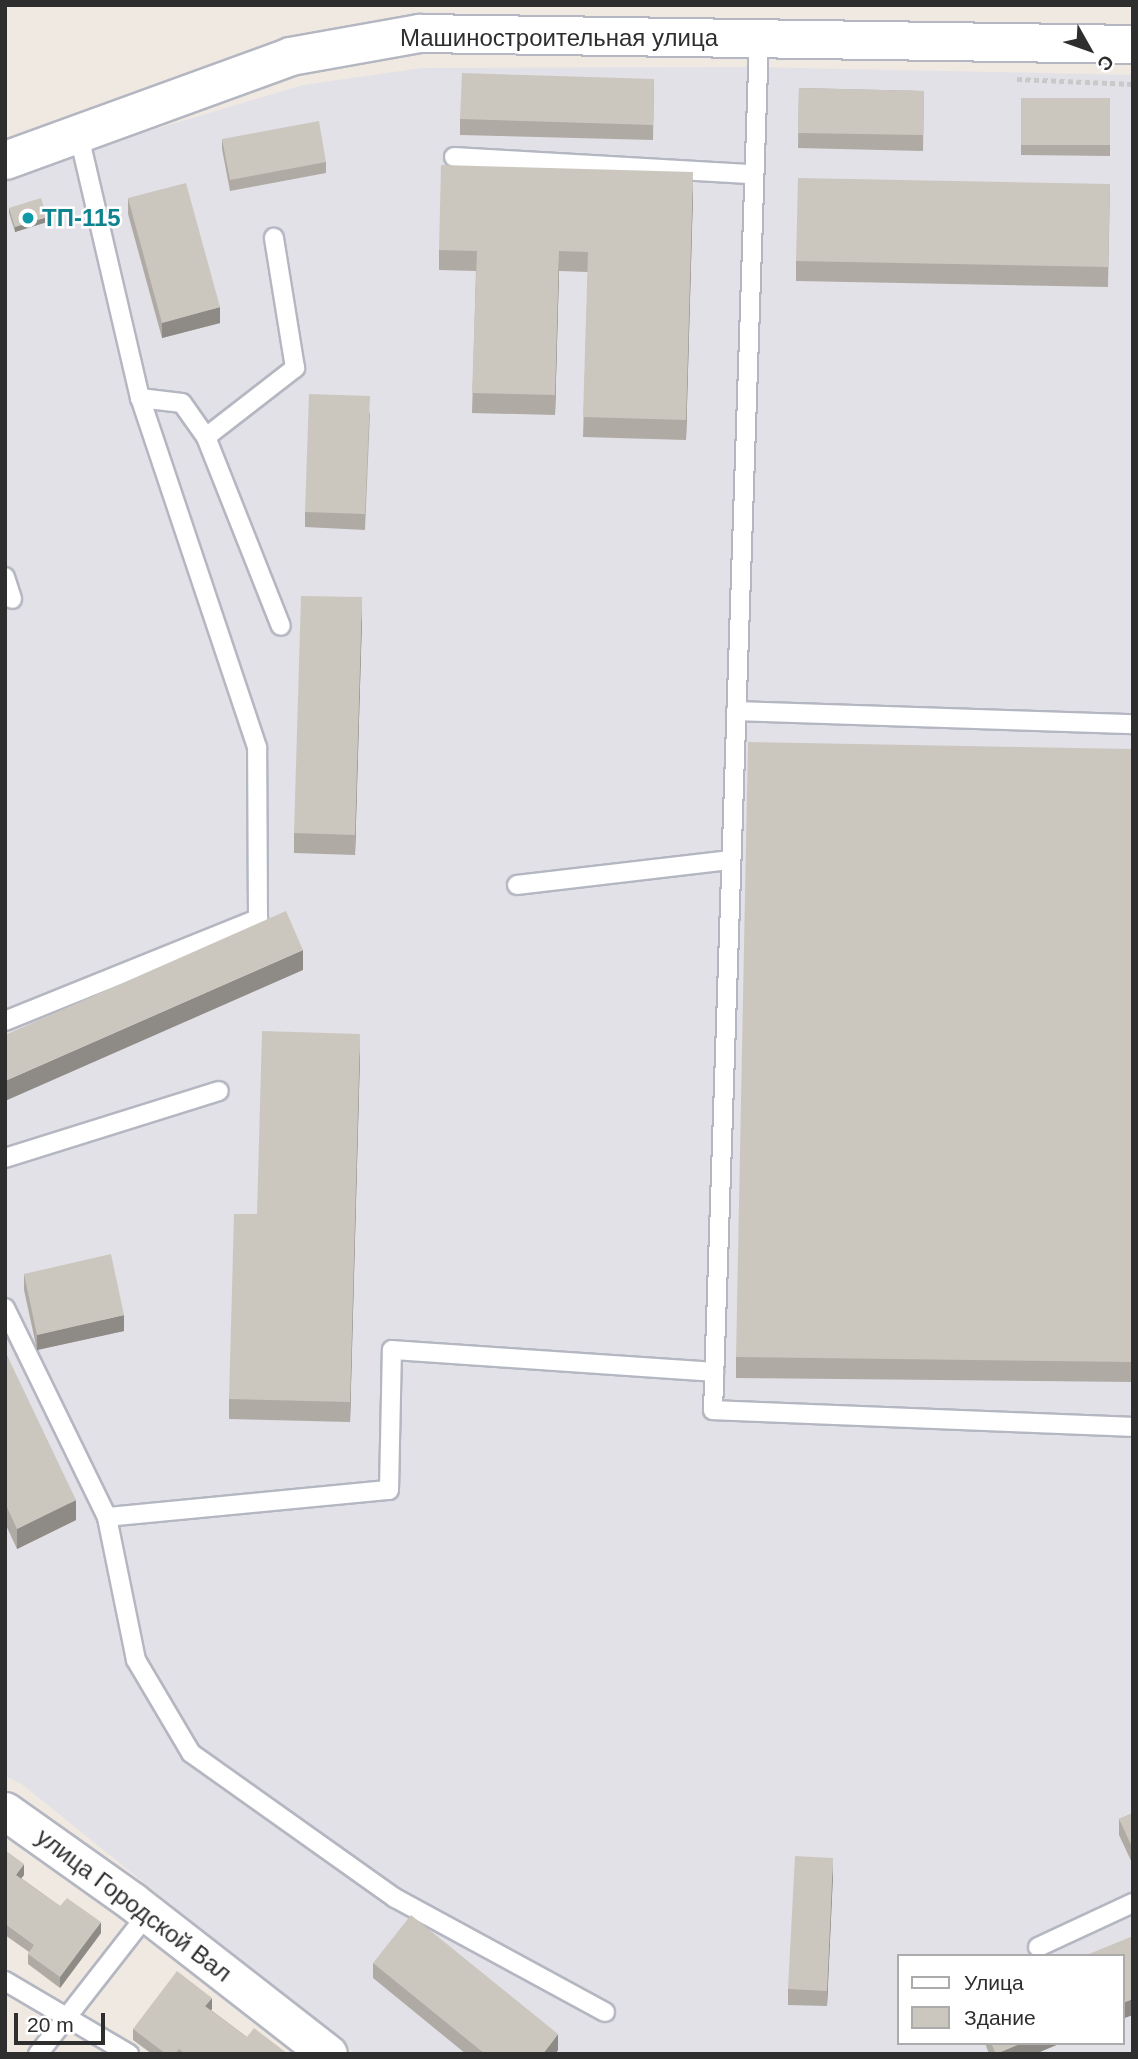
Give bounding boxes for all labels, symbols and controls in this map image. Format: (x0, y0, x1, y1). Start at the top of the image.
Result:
north arrow (1054, 14, 1124, 84)
street label: Машиностроительная улица (400, 24, 718, 52)
text: С (1093, 51, 1118, 75)
place label: ТП-115 (42, 204, 121, 232)
marker: ТП-115 (20, 210, 36, 226)
street label: улица Городской Вал (31, 1822, 237, 1988)
legend (897, 1954, 1124, 2045)
text: Улица (964, 1971, 1024, 1994)
scale bar (18, 2000, 108, 2044)
text: Здание (964, 2006, 1036, 2029)
text: 20 m (27, 2013, 74, 2036)

